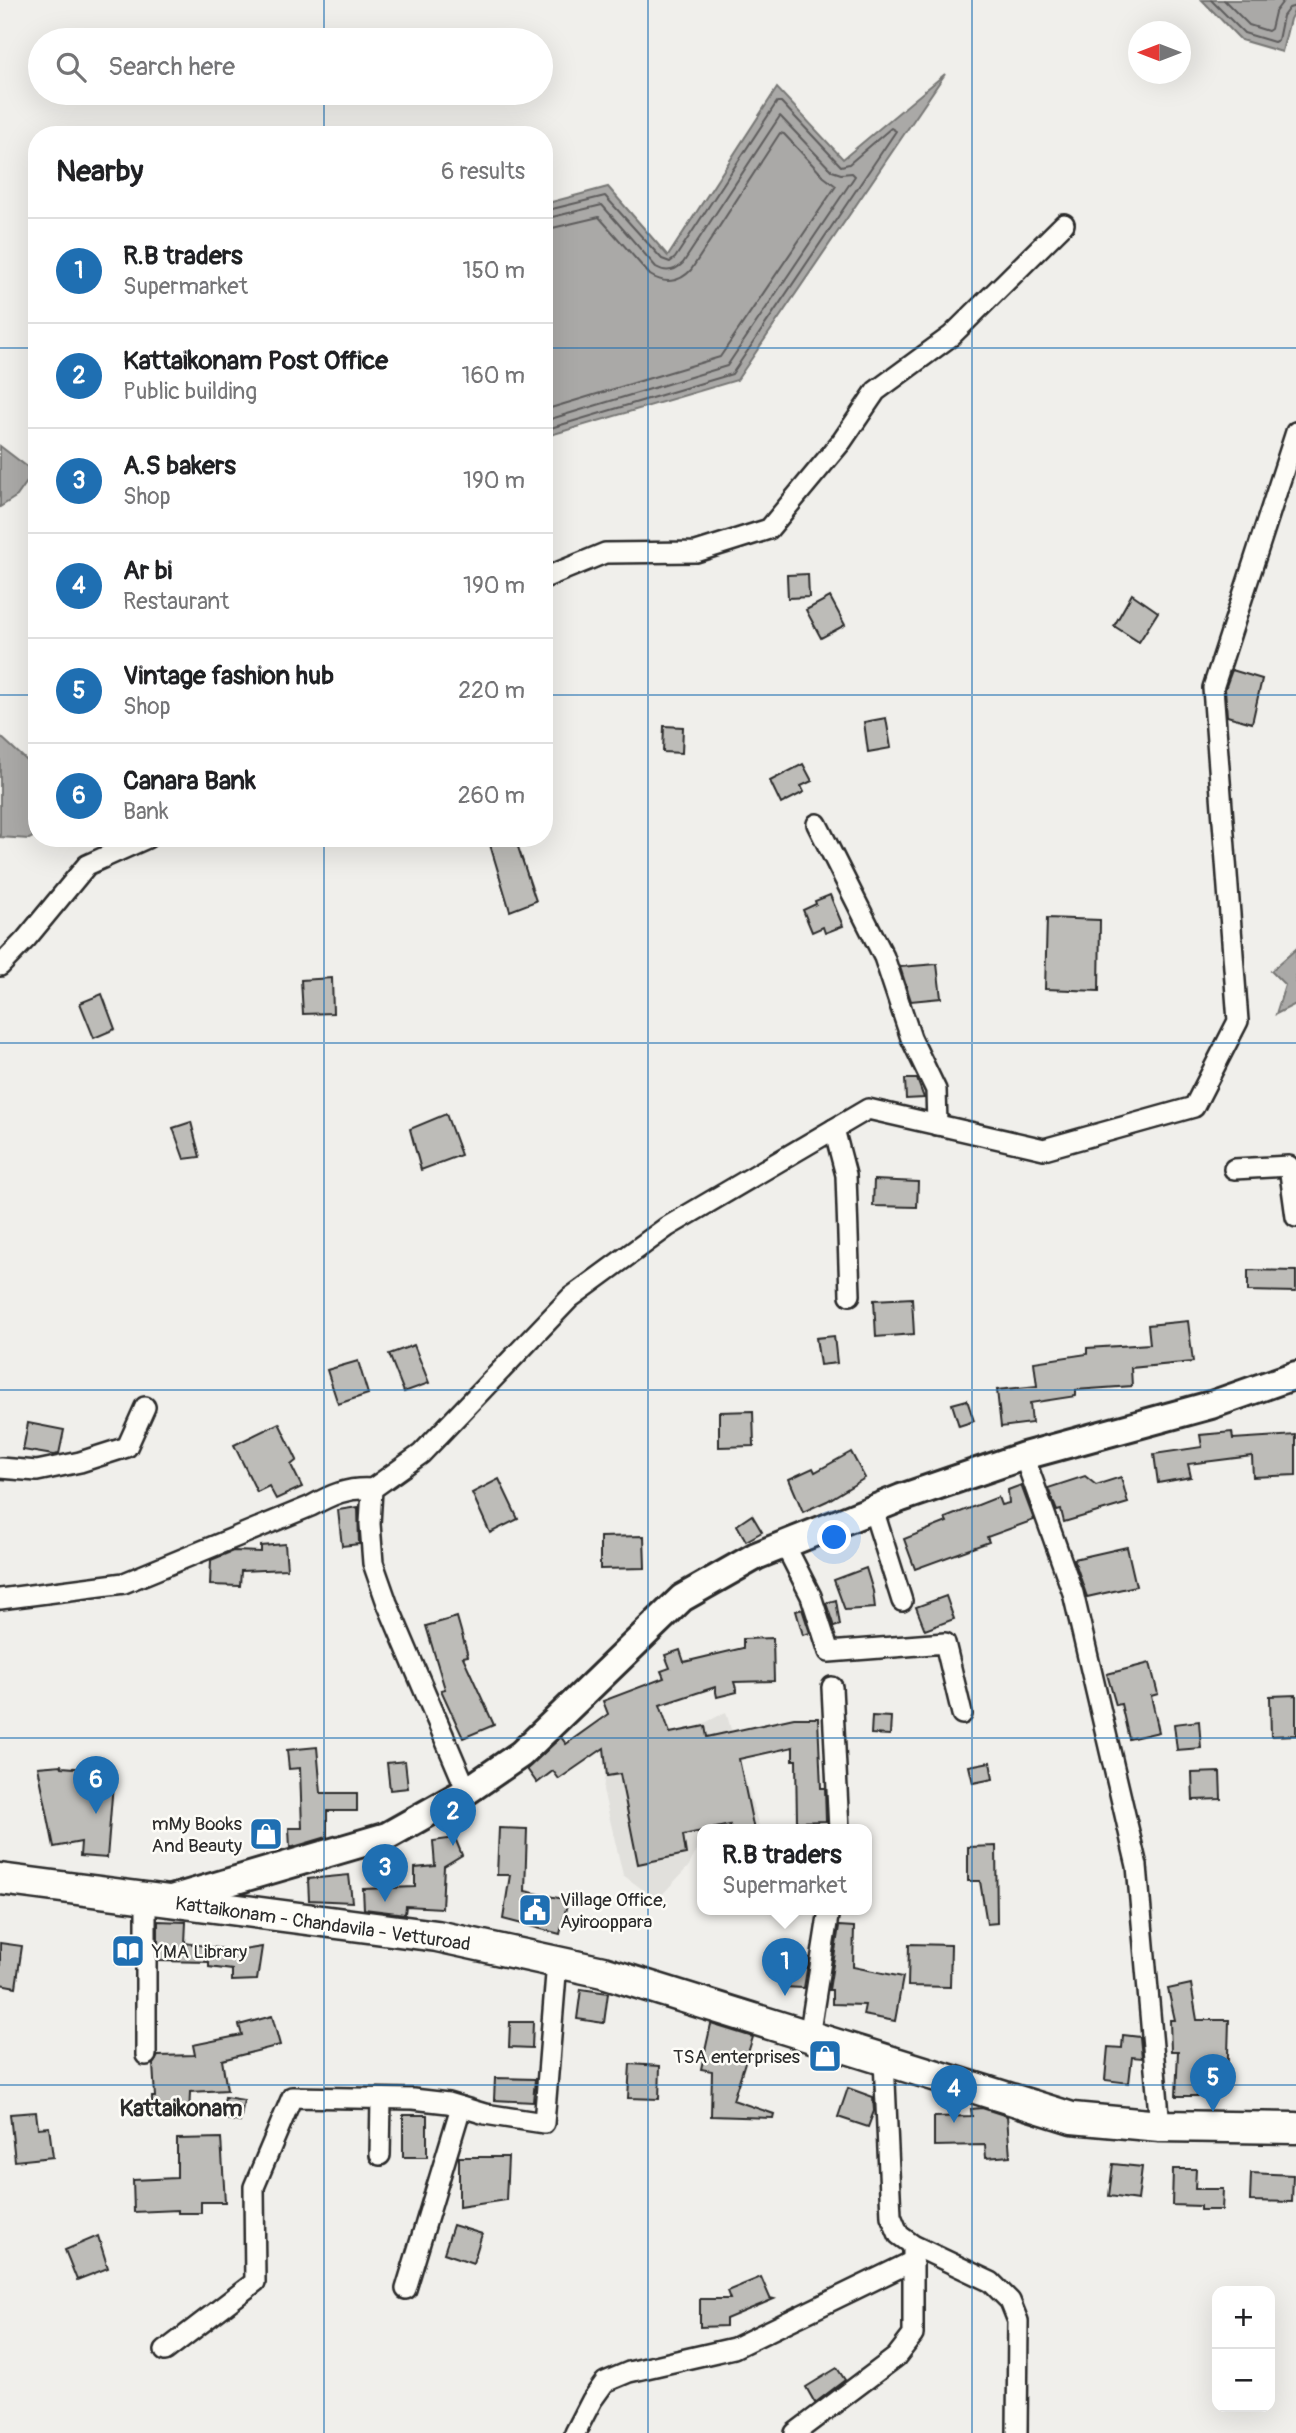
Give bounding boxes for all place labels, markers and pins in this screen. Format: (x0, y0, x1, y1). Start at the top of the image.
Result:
pin: 6 (73, 1756, 119, 1814)
pin: 2 (430, 1788, 476, 1846)
place label: mMy Books And Beauty (152, 1812, 242, 1858)
shop icon: mMy Books And Beauty (247, 1815, 285, 1853)
pin: 3 (362, 1844, 408, 1902)
place label: Village Office, Ayirooppara (560, 1888, 666, 1934)
public building icon: Village Office, Ayirooppara (516, 1891, 554, 1929)
library icon: YMA Library (109, 1932, 147, 1970)
pin: 1 (762, 1938, 808, 1996)
place label: YMA Library (151, 1940, 247, 1964)
shop icon: TSA enterprises (806, 2037, 844, 2075)
place label: TSA enterprises (673, 2045, 801, 2069)
pin: 5 (1190, 2054, 1236, 2112)
pin: 4 (931, 2065, 977, 2123)

